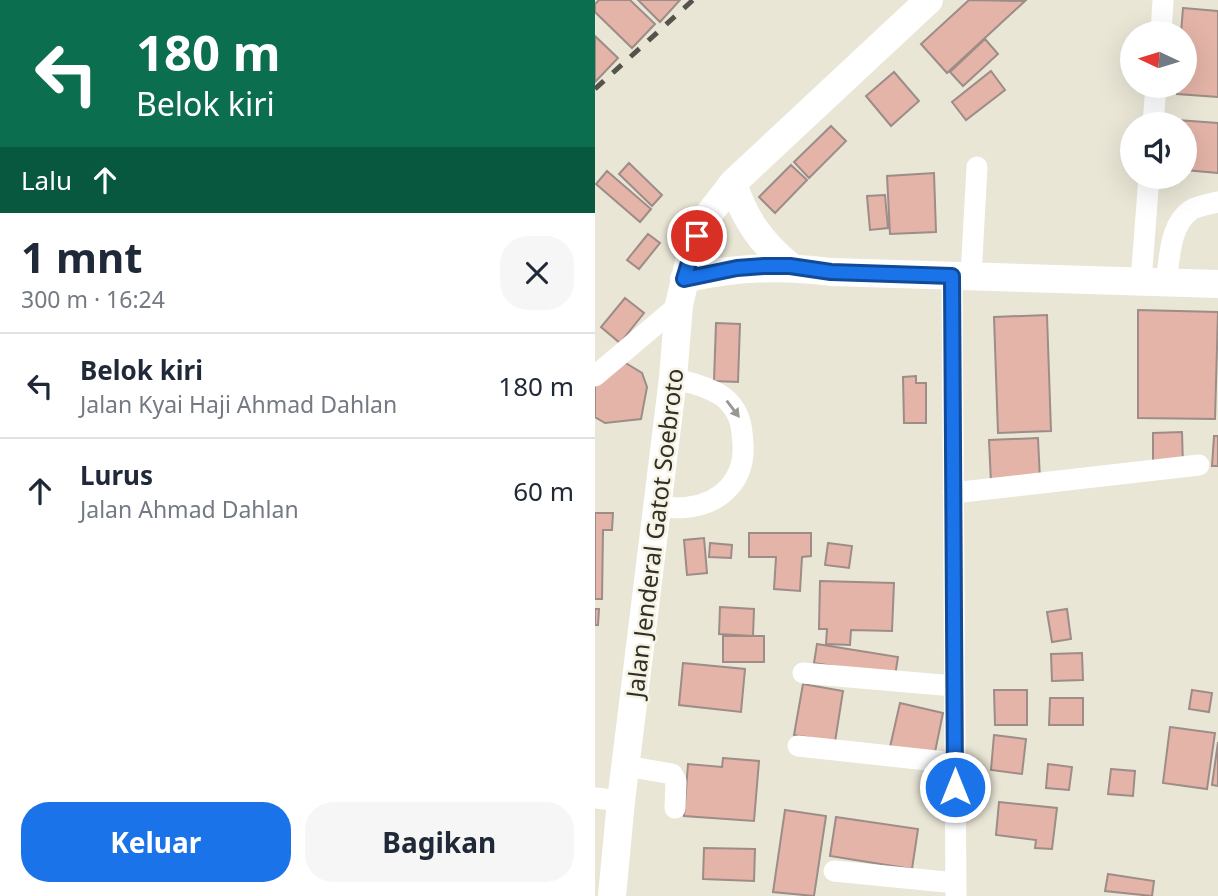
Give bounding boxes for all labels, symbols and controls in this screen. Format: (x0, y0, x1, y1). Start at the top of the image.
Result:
text: 180 m (136, 19, 281, 85)
north arrow (1120, 21, 1197, 98)
map controls (1120, 21, 1197, 189)
icon: left (21, 28, 112, 119)
text: Belok kiri (136, 82, 275, 125)
button: sound (1120, 112, 1197, 189)
icon: ahead (86, 161, 124, 199)
text: Lalu (21, 162, 72, 198)
pin (667, 206, 727, 266)
icon: arrive (678, 217, 716, 255)
text: 1 mnt (21, 228, 142, 285)
button: close (500, 236, 574, 310)
text: 300 m · 16:24 (21, 283, 165, 315)
text: Belok kiri (80, 352, 203, 388)
street label: Jalan Jenderal Gatot Soebroto (617, 366, 691, 701)
icon: left (21, 367, 59, 405)
text: 180 m (498, 368, 574, 404)
text: Jalan Kyai Haji Ahmad Dahlan (80, 388, 397, 420)
one-way arrow (725, 399, 740, 417)
text: Lurus (80, 457, 153, 493)
icon: ahead (21, 472, 59, 510)
text: 60 m (513, 473, 574, 509)
text: Jalan Ahmad Dahlan (80, 493, 299, 525)
position arrow (918, 750, 992, 824)
button: Keluar (21, 802, 291, 882)
button: Bagikan (305, 802, 574, 882)

